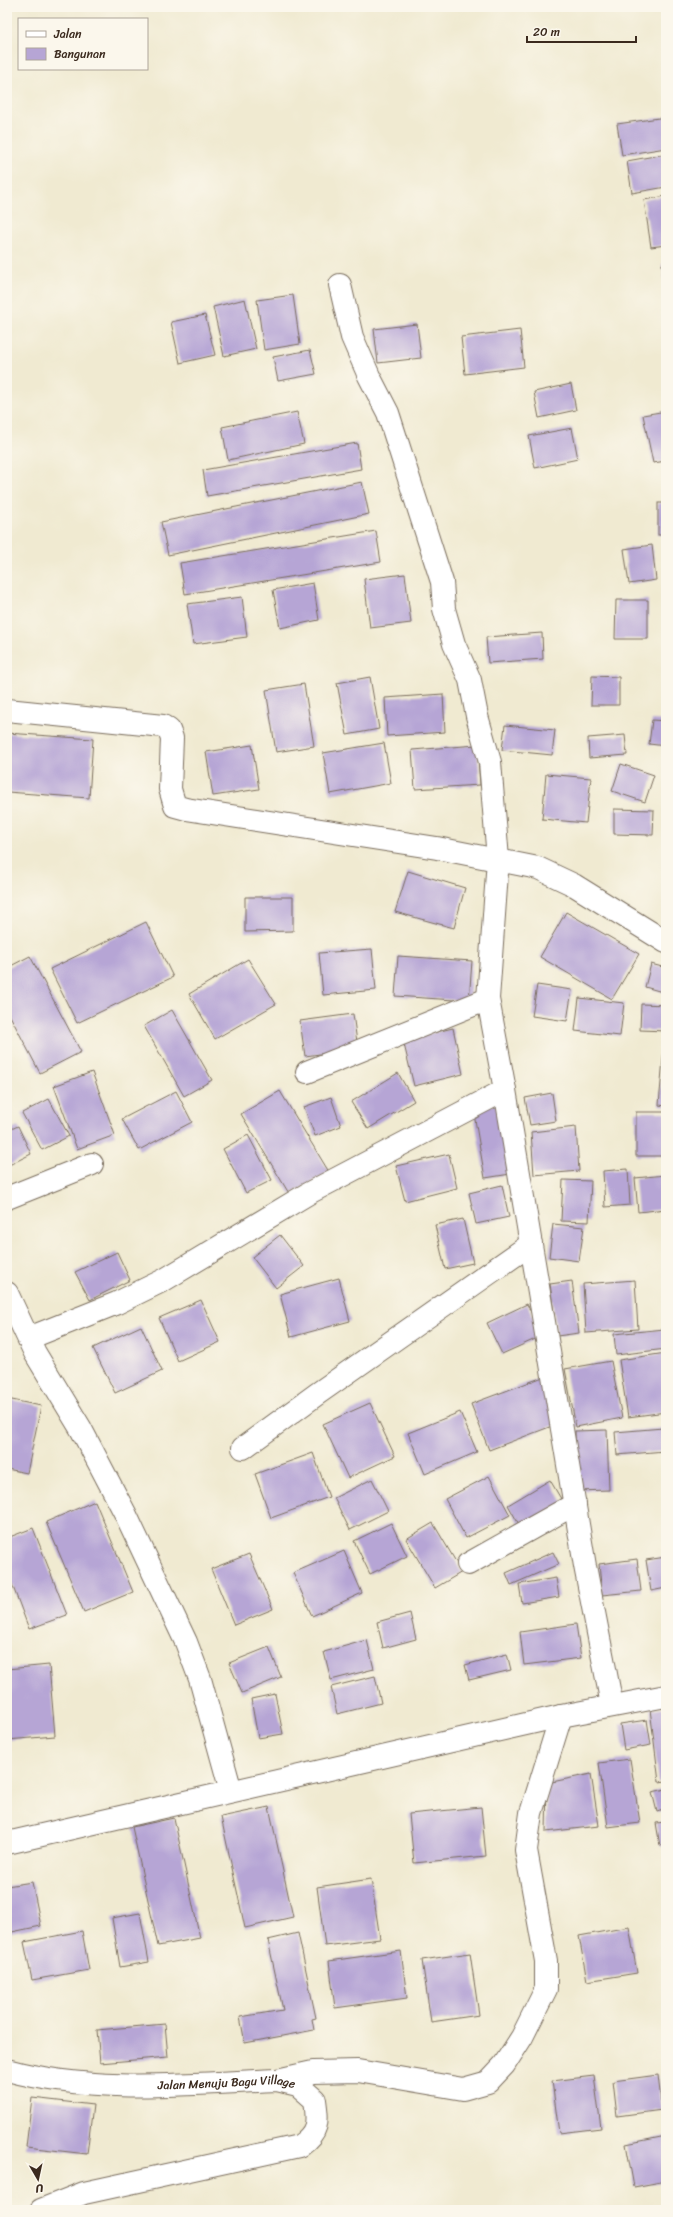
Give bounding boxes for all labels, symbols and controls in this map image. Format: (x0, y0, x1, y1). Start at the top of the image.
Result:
legend (18, 18, 148, 70)
scale bar (527, 18, 636, 44)
text: 20 m (533, 21, 560, 43)
text: Jalan (53, 23, 82, 45)
text: Bangunan (54, 43, 106, 65)
street label: Jalan Menuju Bagu Village (157, 2069, 298, 2096)
north arrow (18, 2159, 58, 2199)
text: U (34, 2178, 45, 2198)

